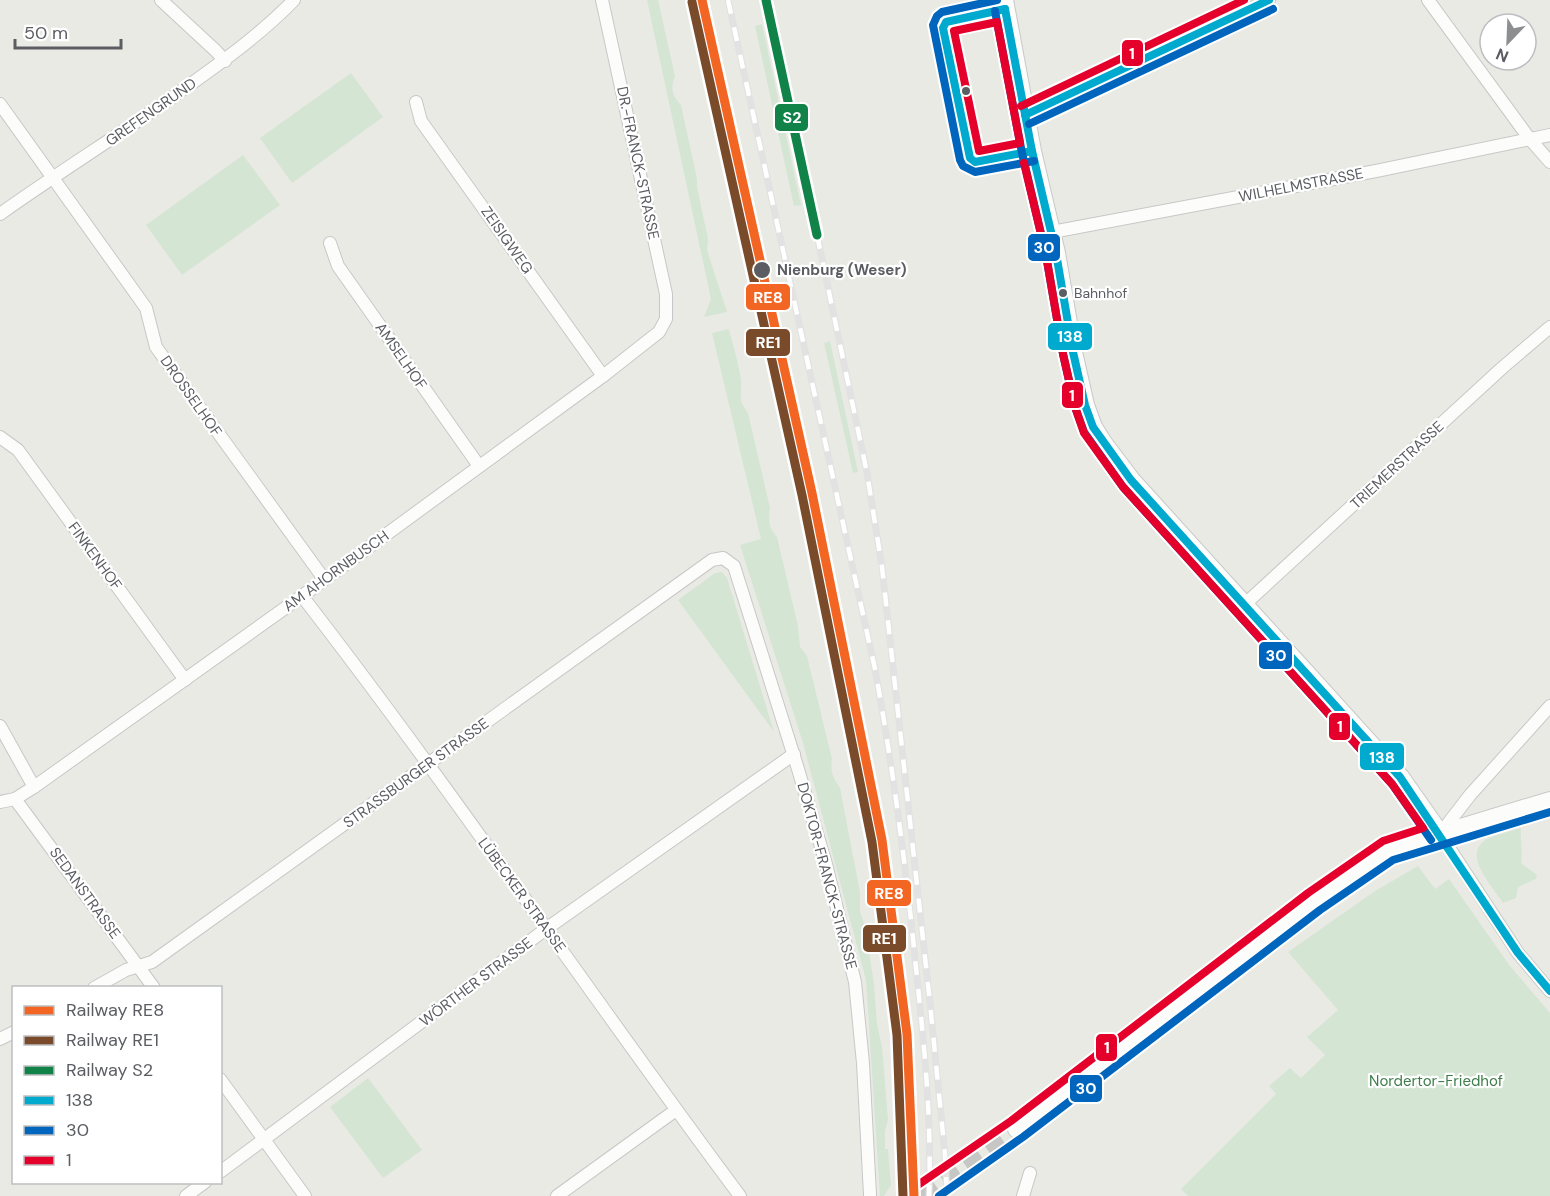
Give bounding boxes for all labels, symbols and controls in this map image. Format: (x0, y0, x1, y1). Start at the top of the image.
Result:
scale bar (15, 12, 122, 50)
north arrow (1478, 12, 1538, 72)
text: 50 m (24, 21, 68, 45)
line badge: 1 (1121, 39, 1144, 67)
text: 1 (1129, 43, 1135, 64)
text: N (1493, 43, 1512, 67)
street label: GREFENGRUND (102, 73, 200, 151)
street label: DR.-FRANCK-STRASSE (612, 85, 664, 241)
unlabelled marker (960, 85, 972, 97)
line badge: S2 (774, 103, 809, 132)
text: S2 (783, 107, 801, 128)
street label: WILHELMSTRASSE (1237, 163, 1365, 207)
street label: ZEISIGWEG (476, 202, 538, 278)
line badge: 30 (1027, 233, 1061, 262)
text: 30 (1034, 237, 1054, 258)
marker: Nienburg (Weser) (752, 260, 772, 280)
place label: Nienburg (Weser) (777, 260, 907, 280)
line badge: RE8 (745, 283, 791, 311)
place label: Bahnhof (1074, 284, 1127, 302)
text: RE8 (753, 287, 783, 308)
marker: Bahnhof (1057, 287, 1069, 299)
street label: AMSELHOF (371, 319, 431, 393)
line badge: 138 (1047, 322, 1093, 351)
text: 138 (1057, 326, 1083, 347)
line badge: RE1 (745, 328, 791, 357)
text: RE1 (755, 332, 781, 353)
street label: DROSSELHOF (156, 352, 226, 440)
line badge: 1 (1061, 381, 1084, 409)
text: 1 (1069, 385, 1075, 406)
street label: TRIEMERSTRASSE (1346, 416, 1448, 514)
street label: FINKENHOF (64, 518, 126, 594)
street label: AM AHORNBUSCH (279, 526, 393, 616)
line badge: 30 (1258, 641, 1293, 670)
text: 30 (1266, 645, 1286, 666)
line badge: 1 (1328, 712, 1351, 741)
street label: STRASSBURGER STRASSE (339, 713, 493, 833)
text: 1 (1337, 716, 1343, 737)
line badge: 138 (1359, 742, 1405, 771)
text: 138 (1369, 747, 1395, 768)
street label: DOKTOR-FRANCK-STRASSE (792, 780, 862, 972)
street label: LÜBECKER STRASSE (474, 834, 570, 956)
street label: SEDANSTRASSE (45, 843, 125, 943)
line badge: RE8 (866, 879, 912, 907)
text: RE8 (874, 883, 904, 904)
line badge: RE1 (862, 924, 907, 953)
text: RE1 (871, 928, 897, 949)
street label: WÖRTHER STRASSE (416, 933, 536, 1031)
legend (12, 986, 222, 1184)
text: Railway RE8 (66, 998, 164, 1022)
text: Railway RE1 (66, 1028, 159, 1052)
line badge: 1 (1095, 1033, 1118, 1062)
text: 1 (1104, 1037, 1110, 1058)
text: Railway S2 (66, 1058, 153, 1082)
park label: Nordertor-Friedhof (1369, 1071, 1503, 1091)
line badge: 30 (1069, 1074, 1103, 1103)
text: 30 (1076, 1078, 1096, 1099)
text: 138 (66, 1088, 93, 1112)
text: 30 (66, 1118, 89, 1142)
text: 1 (66, 1148, 72, 1172)

